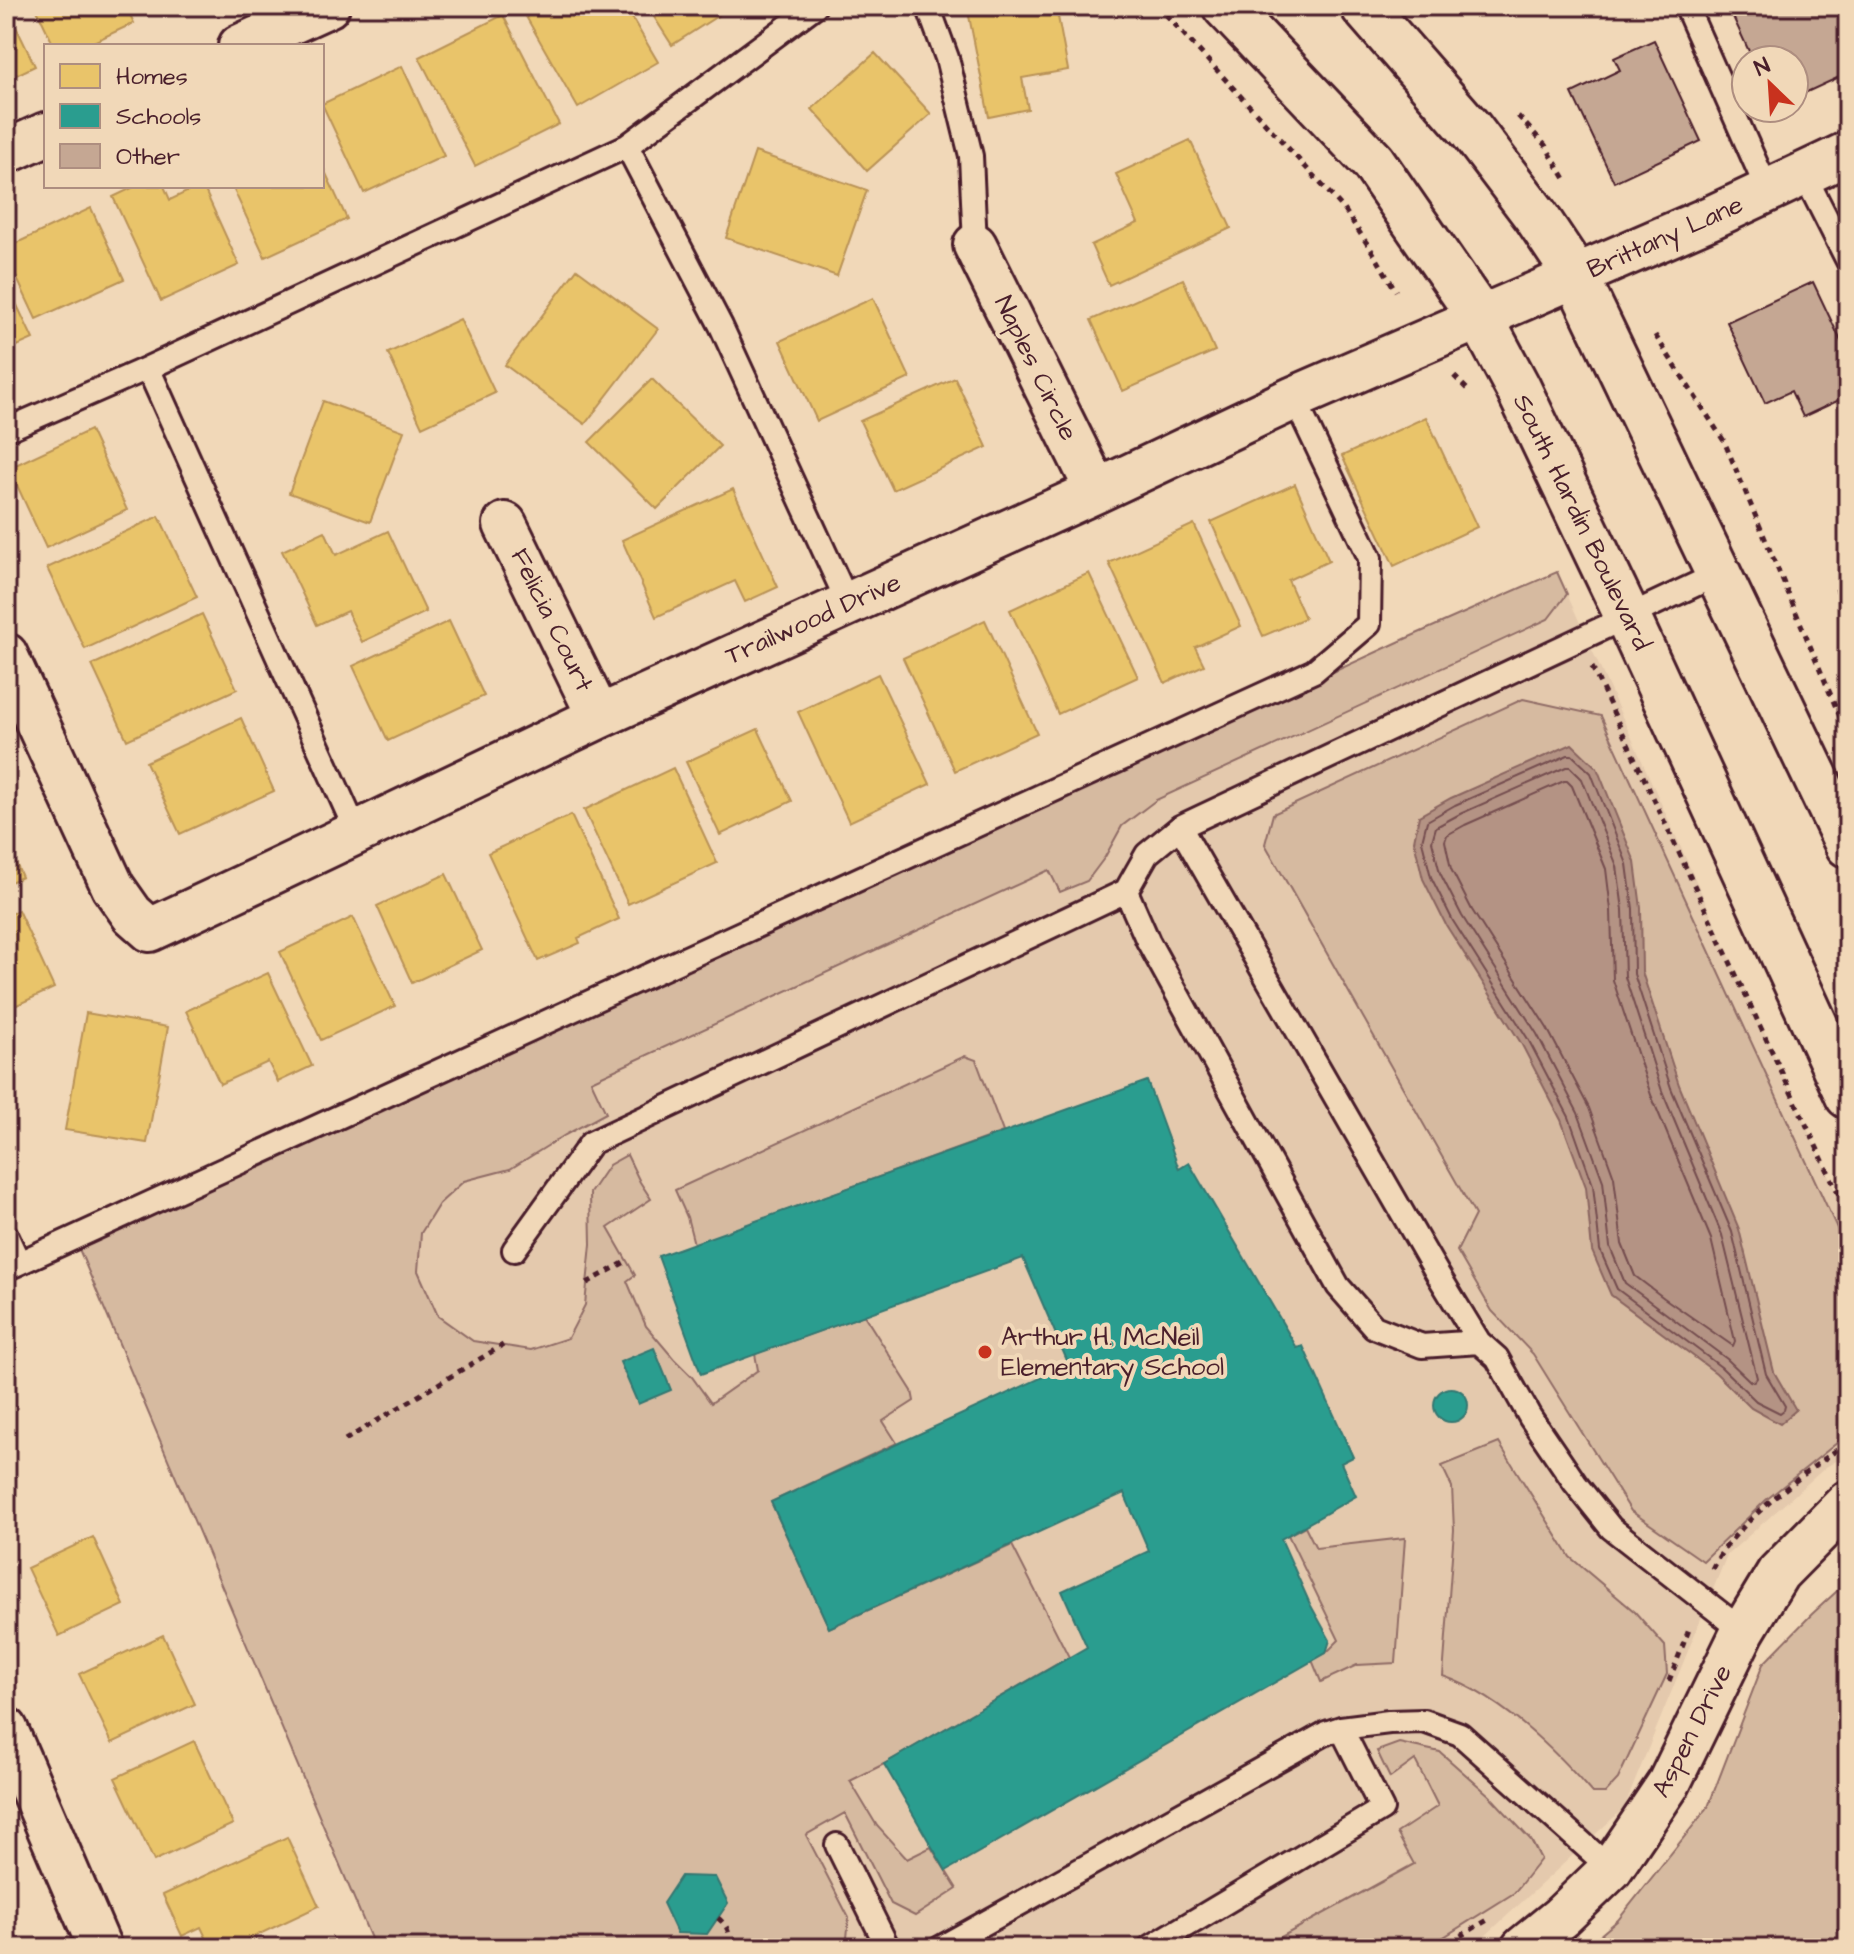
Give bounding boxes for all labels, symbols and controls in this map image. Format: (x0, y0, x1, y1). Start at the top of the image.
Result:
legend (44, 44, 324, 188)
north arrow (1730, 44, 1810, 124)
text: N (1749, 50, 1775, 84)
text: Homes (116, 60, 188, 94)
text: Schools (116, 100, 201, 134)
text: Other (116, 140, 180, 174)
street label: Brittany Lane (1581, 187, 1749, 289)
street label: Naples Circle (985, 290, 1087, 446)
street label: South Hardin Boulevard (1504, 388, 1660, 656)
street label: Felicia Court (502, 542, 602, 698)
street label: Trailwood Drive (720, 564, 906, 674)
place label: Arthur H. McNeil Elementary School (1001, 1319, 1224, 1387)
marker: Arthur H. McNeil Elementary School (976, 1343, 994, 1361)
street label: Aspen Drive (1643, 1659, 1741, 1803)

